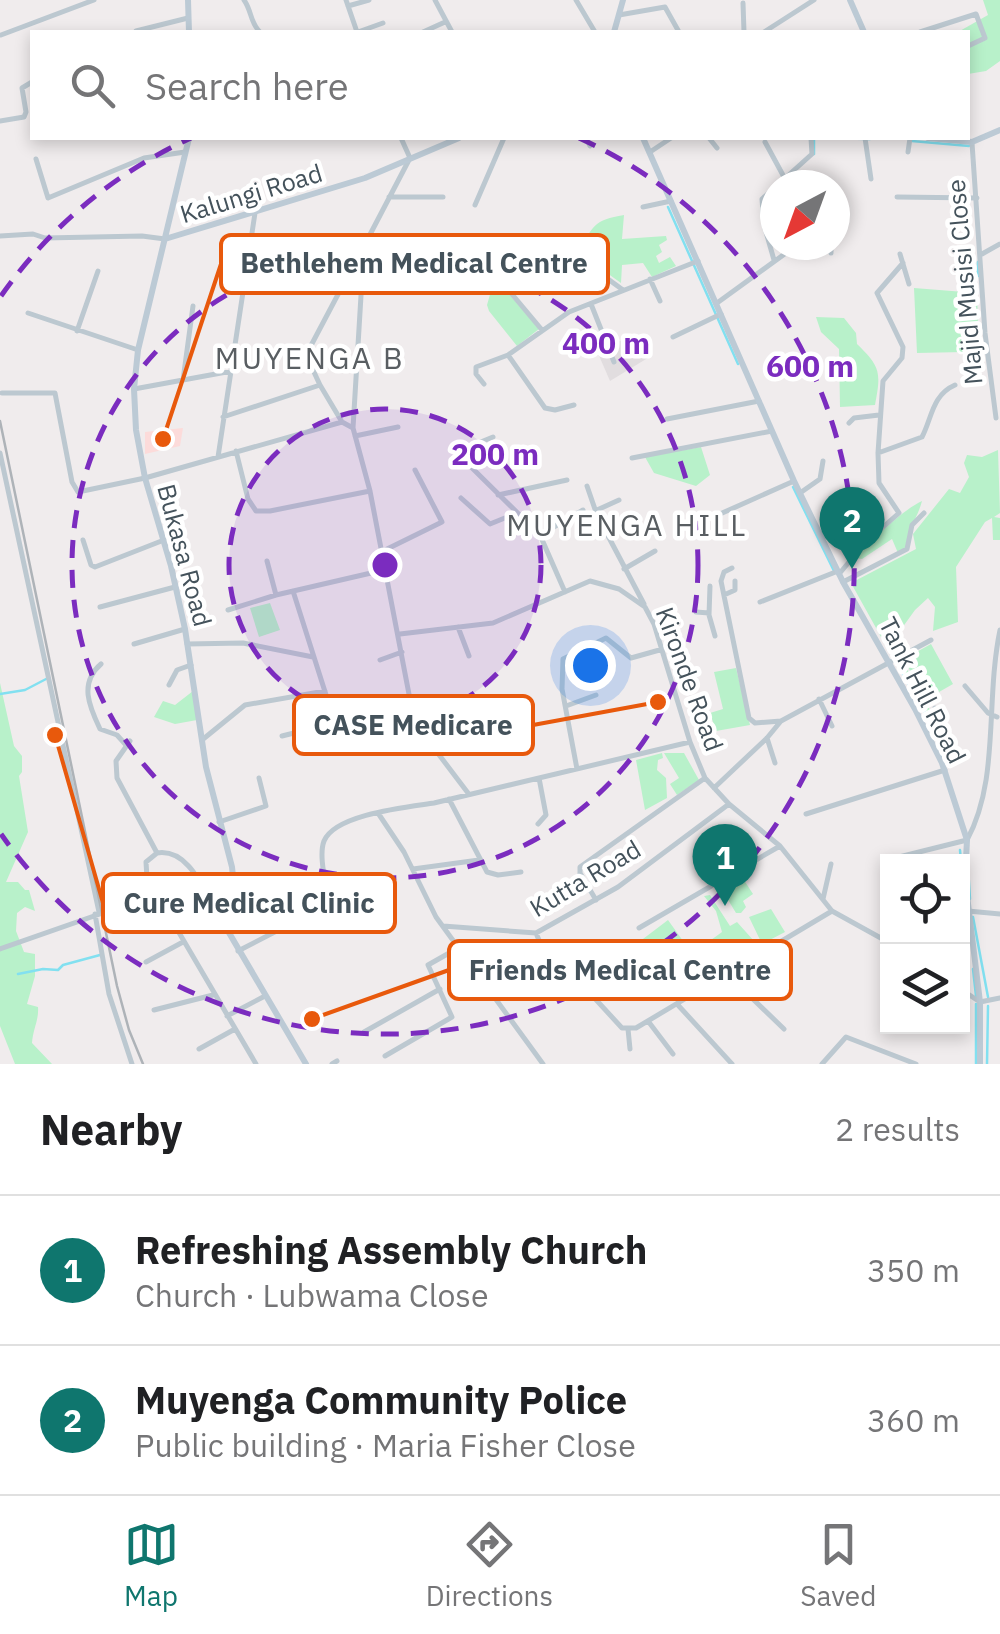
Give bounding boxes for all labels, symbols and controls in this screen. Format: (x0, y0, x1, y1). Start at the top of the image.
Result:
search box (30, 30, 970, 140)
icon: search (65, 58, 120, 113)
text: Search here (145, 61, 349, 110)
street label: Kalungi Road (176, 156, 326, 230)
north arrow (760, 170, 850, 260)
street label: Majid Musisi Close (939, 178, 989, 386)
callout: Bethlehem Medical Centre (221, 235, 608, 293)
text: Bethlehem Medical Centre (240, 244, 588, 281)
text: 400 m (562, 323, 650, 362)
district label: MUYENGA B (215, 338, 405, 377)
text: 600 m (766, 346, 854, 385)
text: 200 m (451, 434, 539, 473)
street label: Bukasa Road (150, 480, 220, 630)
pin: 2 (820, 486, 884, 569)
district label: MUYENGA HILL (506, 505, 748, 544)
centre of rings (367, 547, 403, 583)
street label: Kironde Road (649, 602, 731, 756)
street label: Tank Hill Road (872, 611, 974, 769)
your location (565, 640, 616, 691)
callout: CASE Medicare (294, 696, 533, 754)
text: CASE Medicare (313, 706, 513, 743)
pin: 1 (692, 824, 758, 906)
street label: Kutta Road (523, 832, 647, 924)
map controls (880, 854, 970, 1034)
button: locate (880, 854, 970, 944)
callout: Cure Medical Clinic (103, 874, 395, 932)
text: Cure Medical Clinic (123, 884, 375, 921)
callout: Friends Medical Centre (449, 941, 791, 999)
button: layers (880, 944, 970, 1034)
text: Friends Medical Centre (469, 951, 771, 988)
text: Nearby (40, 1102, 182, 1157)
text: 2 results (835, 1108, 960, 1150)
text: Refreshing Assembly Church (135, 1225, 647, 1274)
text: 1 (63, 1249, 82, 1291)
text: 350 m (867, 1249, 960, 1291)
text: Church · Lubwama Close (135, 1274, 489, 1316)
text: Muyenga Community Police (135, 1375, 627, 1424)
text: 2 (63, 1399, 82, 1441)
text: 360 m (867, 1399, 960, 1441)
text: Public building · Maria Fisher Close (135, 1424, 636, 1466)
tab: Map (124, 1517, 179, 1614)
tab: Directions (426, 1517, 553, 1614)
tab: Saved (800, 1517, 876, 1614)

